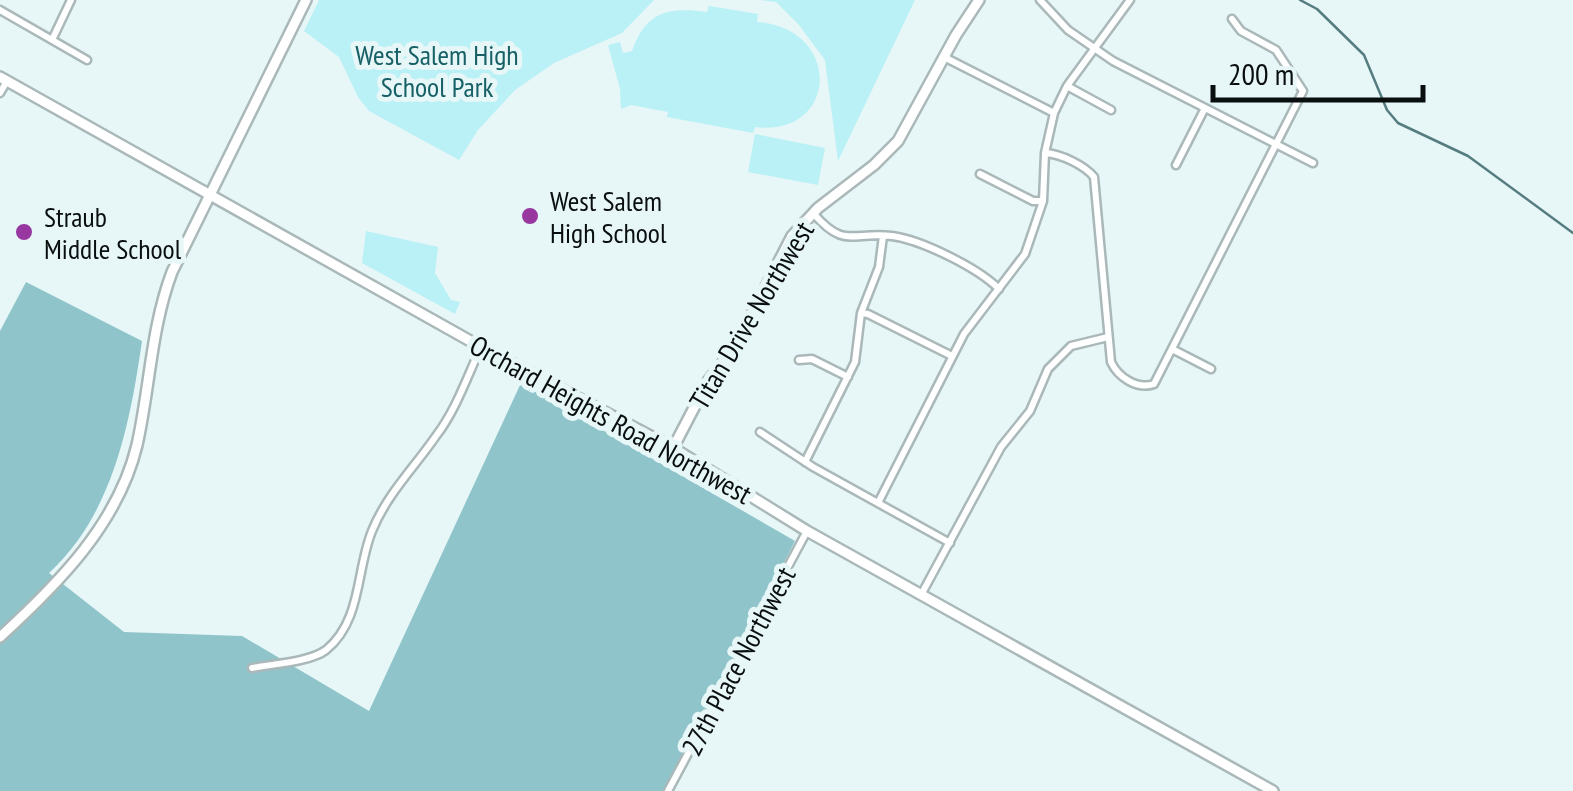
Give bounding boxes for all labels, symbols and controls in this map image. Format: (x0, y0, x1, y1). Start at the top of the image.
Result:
park label: West Salem High School Park (355, 36, 519, 105)
scale bar (1213, 40, 1423, 102)
text: 200 m (1228, 54, 1294, 93)
place label: West Salem High School (550, 182, 667, 251)
place label: Straub Middle School (44, 198, 182, 267)
marker: West Salem High School (519, 205, 541, 227)
street label: Titan Drive Northwest (680, 214, 822, 416)
marker: Straub Middle School (13, 221, 35, 243)
street label: Orchard Heights Road Northwest (464, 326, 759, 512)
street label: 27th Place Northwest (673, 560, 803, 762)

